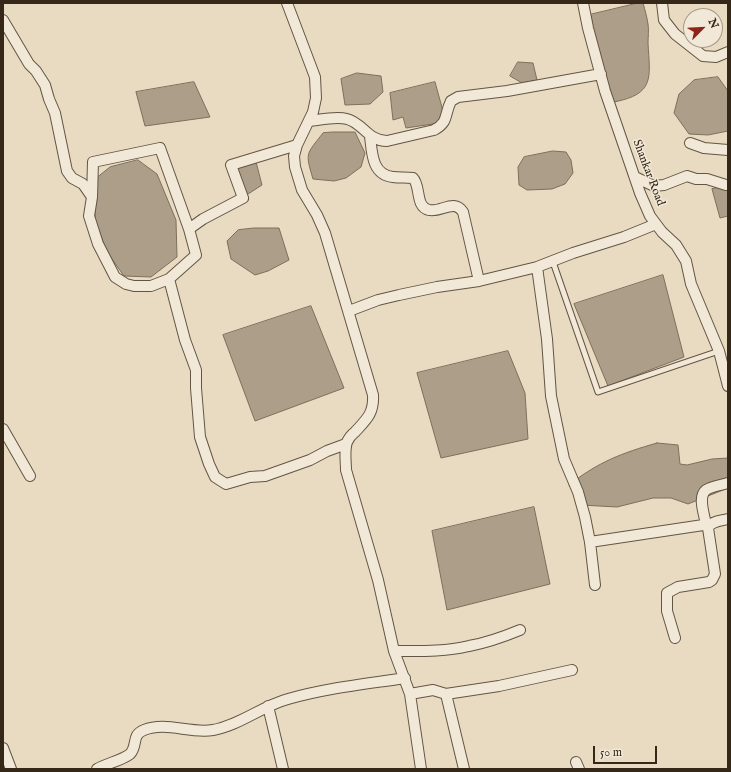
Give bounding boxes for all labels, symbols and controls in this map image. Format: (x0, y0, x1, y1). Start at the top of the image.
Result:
north arrow (683, 8, 723, 48)
text: N (705, 16, 721, 31)
street label: Shankar Road (629, 138, 667, 208)
scale bar (595, 738, 659, 764)
text: 50 m (600, 745, 622, 760)

